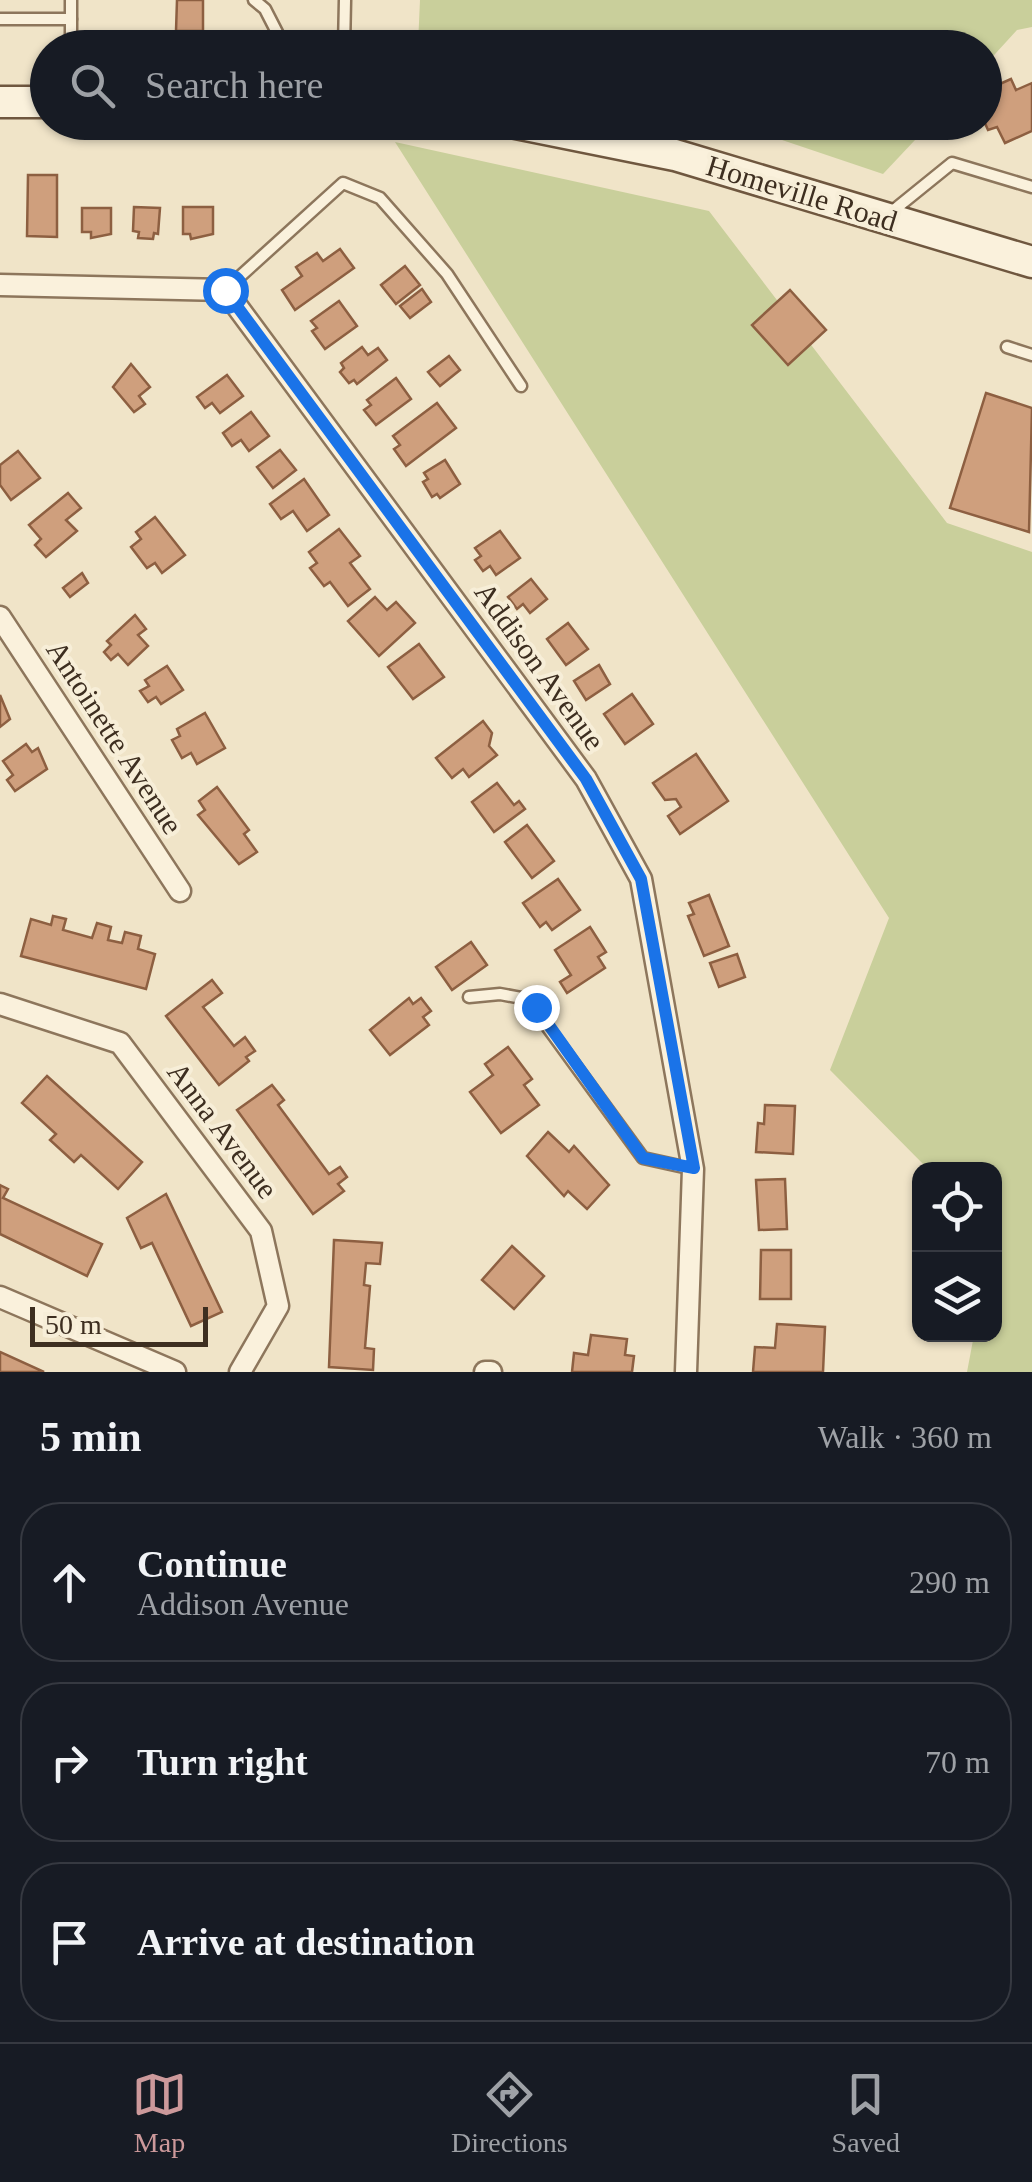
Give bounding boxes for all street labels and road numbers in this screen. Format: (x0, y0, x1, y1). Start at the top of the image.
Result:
street label: Homeville Road (703, 148, 901, 238)
street label: Addison Avenue (468, 576, 612, 756)
street label: Antoinette Avenue (40, 634, 190, 840)
street label: Anna Avenue (161, 1055, 285, 1205)

